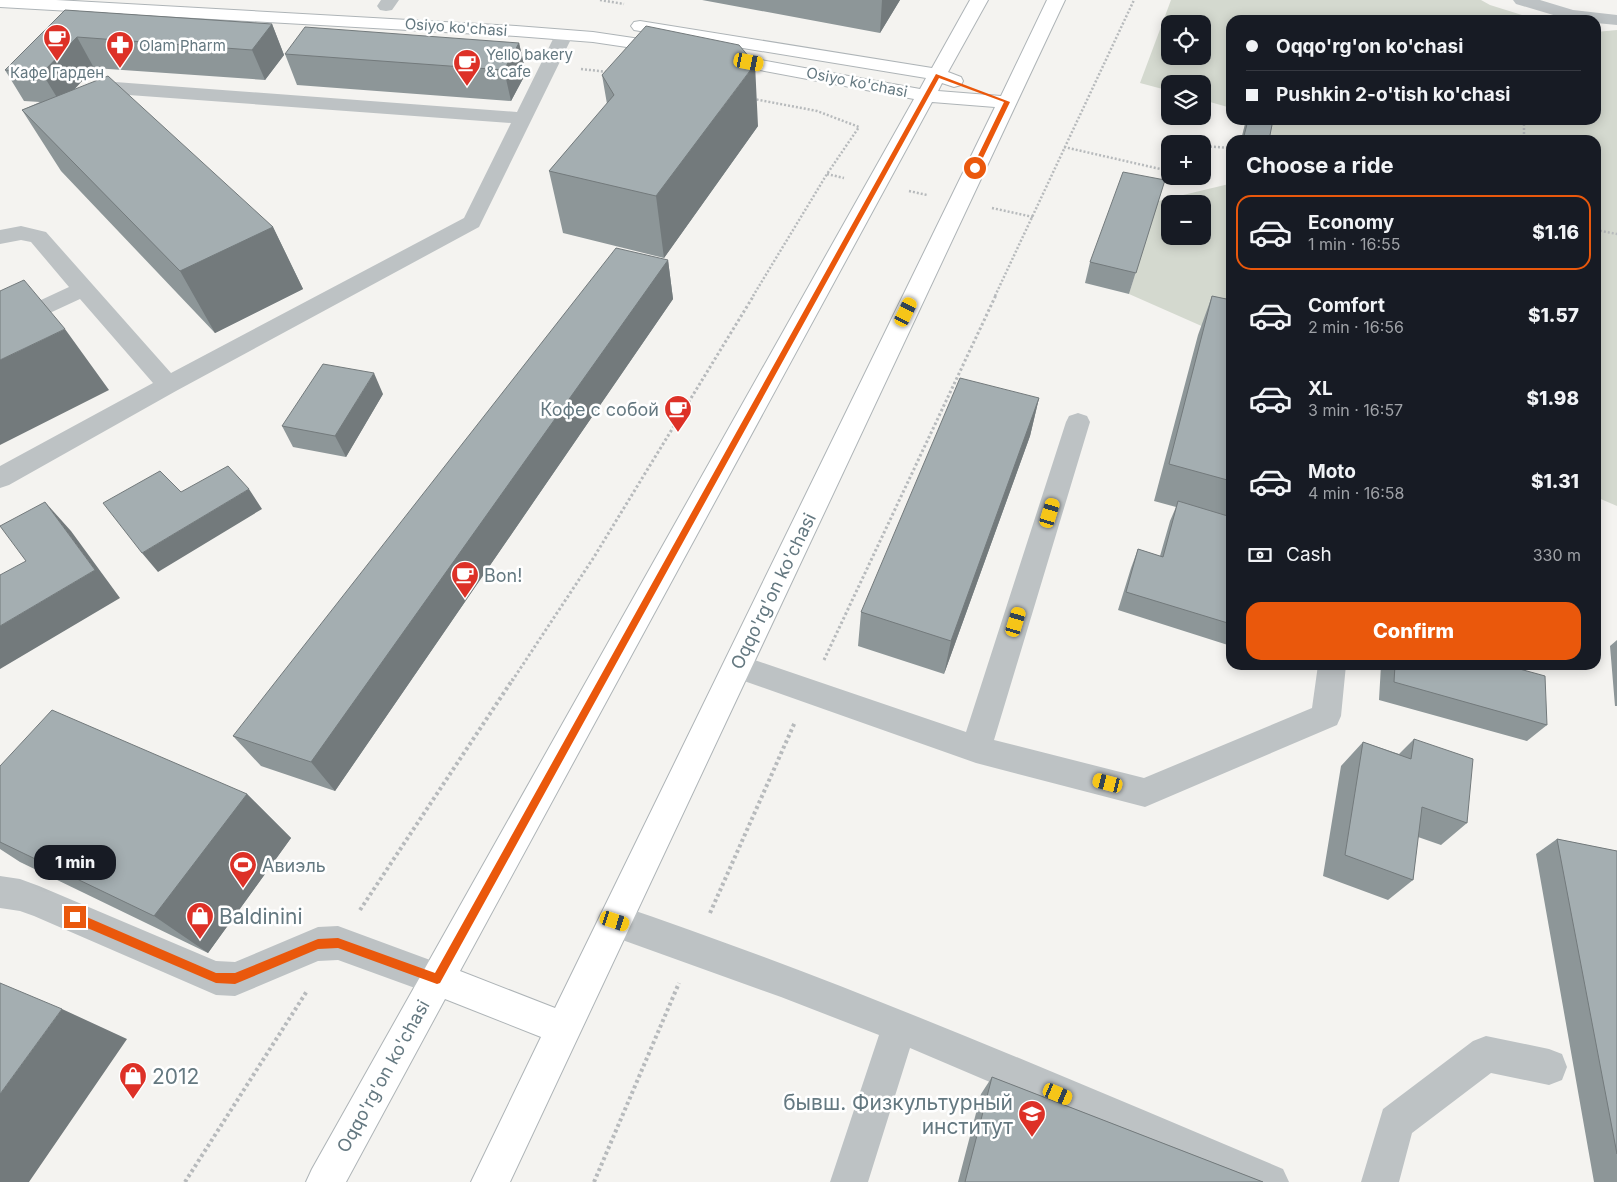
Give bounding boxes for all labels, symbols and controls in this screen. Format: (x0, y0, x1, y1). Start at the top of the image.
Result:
street label: Osiyo ko'chasi (404, 14, 508, 40)
map controls (1161, 15, 1211, 245)
button: locate (1161, 15, 1211, 65)
cafe icon: Кафе Гарден (42, 23, 72, 62)
pharmacy icon: Olam Pharm (105, 30, 135, 69)
text: Oqqo'rg'on ko'chasi (1276, 35, 1463, 58)
place label: Olam Pharm (139, 36, 226, 55)
place label: Yello bakery & cafe (486, 45, 574, 81)
cafe icon: Yello bakery & cafe (452, 48, 482, 87)
car (732, 52, 765, 72)
place label: Кафе Гарден (10, 63, 104, 82)
street label: Osiyo ko'chasi (805, 63, 909, 101)
button: layers (1161, 75, 1211, 125)
text: Pushkin 2-o'tish ko'chasi (1276, 83, 1511, 106)
button: + (1161, 135, 1211, 185)
text: Choose a ride (1246, 152, 1394, 178)
route start (964, 157, 986, 179)
button: − (1161, 195, 1211, 245)
icon: car (1248, 210, 1293, 255)
text: Economy (1308, 211, 1394, 234)
text: $1.16 (1532, 221, 1579, 244)
text: 1 min · 16:55 (1308, 234, 1400, 254)
icon: car (1248, 293, 1293, 338)
text: Comfort (1308, 294, 1385, 317)
car (892, 295, 919, 329)
text: $1.57 (1528, 304, 1579, 327)
text: 2 min · 16:56 (1308, 317, 1404, 337)
icon: car (1248, 376, 1293, 421)
text: XL (1308, 377, 1333, 400)
text: $1.98 (1526, 387, 1579, 410)
cafe icon: Кофе с собой (663, 394, 693, 433)
place label: Кофе с собой (540, 399, 659, 420)
text: 3 min · 16:57 (1308, 400, 1403, 420)
icon: car (1248, 459, 1293, 504)
text: Moto (1308, 460, 1356, 483)
text: $1.31 (1531, 470, 1579, 493)
text: 4 min · 16:58 (1308, 483, 1404, 503)
car (1038, 496, 1061, 530)
street label: Oqqo'rg'on ko'chasi (726, 510, 820, 672)
icon: cash (1246, 541, 1274, 569)
text: Cash (1286, 543, 1332, 566)
text: 330 m (1533, 545, 1581, 565)
cafe icon: Bon! (450, 560, 480, 599)
place label: Bon! (484, 565, 522, 586)
button: Confirm (1246, 602, 1581, 660)
car (1004, 605, 1027, 639)
car (1091, 772, 1124, 794)
callout: 1 min (34, 844, 116, 880)
sports icon: Авиэль (228, 850, 258, 889)
text: 1 min (55, 852, 95, 872)
place label: Авиэль (262, 855, 326, 876)
shop icon: Baldinini (185, 901, 215, 940)
place label: Baldinini (219, 904, 303, 929)
route end (64, 906, 86, 928)
car (598, 909, 631, 933)
street label: Oqqo'rg'on ko'chasi (332, 996, 434, 1156)
shop icon: 2012 (118, 1061, 148, 1100)
place label: 2012 (152, 1064, 199, 1089)
car (1041, 1081, 1074, 1107)
place label: бывш. Физкультурный институт (783, 1090, 1013, 1139)
school or university icon: бывш. Физкультурный институт (1017, 1099, 1047, 1138)

